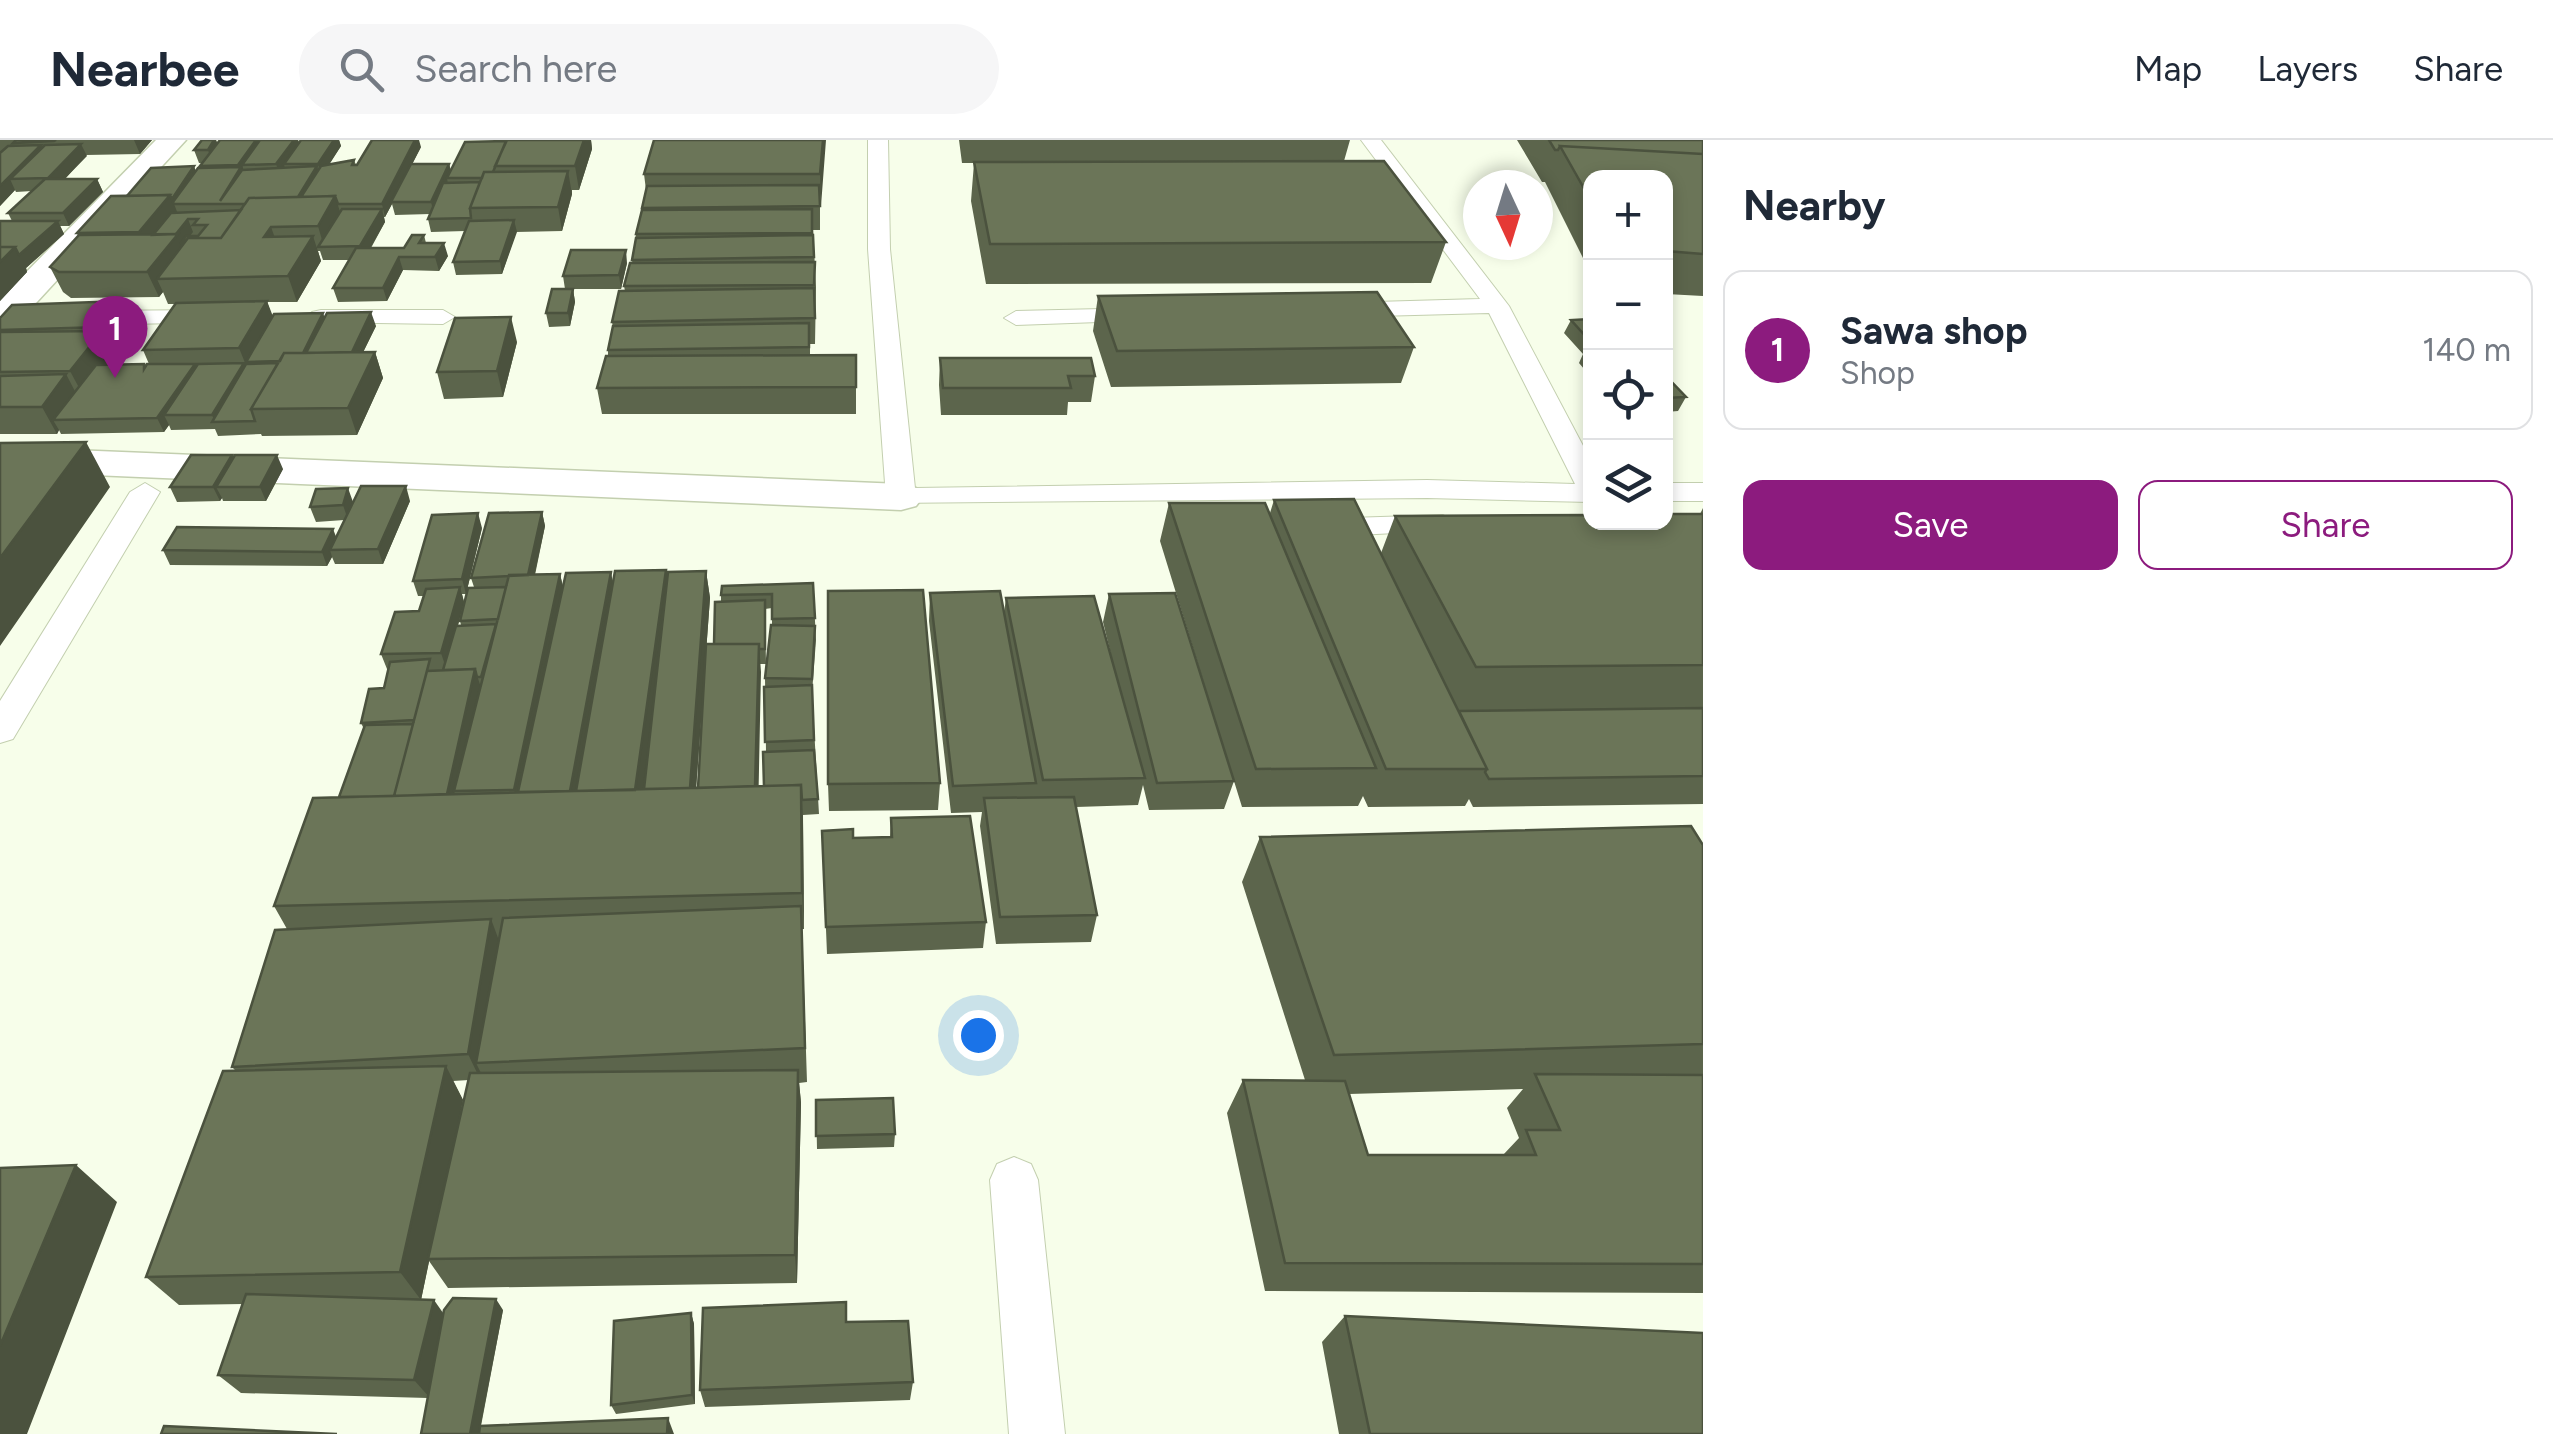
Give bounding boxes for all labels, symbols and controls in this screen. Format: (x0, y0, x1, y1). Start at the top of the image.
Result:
search box (299, 24, 999, 114)
text: Nearbee (50, 40, 239, 98)
icon: search (334, 42, 389, 97)
text: Search here (414, 46, 617, 92)
text: Map (2134, 48, 2202, 90)
text: Layers (2257, 48, 2358, 90)
text: Share (2413, 48, 2503, 90)
north arrow (1463, 170, 1553, 260)
map controls (1583, 170, 1673, 530)
button: + (1583, 170, 1673, 260)
text: Nearby (1743, 180, 1885, 231)
button: − (1583, 260, 1673, 350)
pin: 1 (82, 296, 148, 378)
text: Sawa shop (1840, 308, 2028, 354)
text: 1 (1771, 331, 1784, 369)
text: 140 m (2422, 331, 2511, 369)
button: locate (1583, 350, 1673, 440)
text: Shop (1840, 354, 1915, 392)
button: layers (1583, 440, 1673, 530)
button: Save (1743, 480, 2118, 570)
button: Share (2138, 480, 2513, 570)
your location (953, 1010, 1004, 1061)

